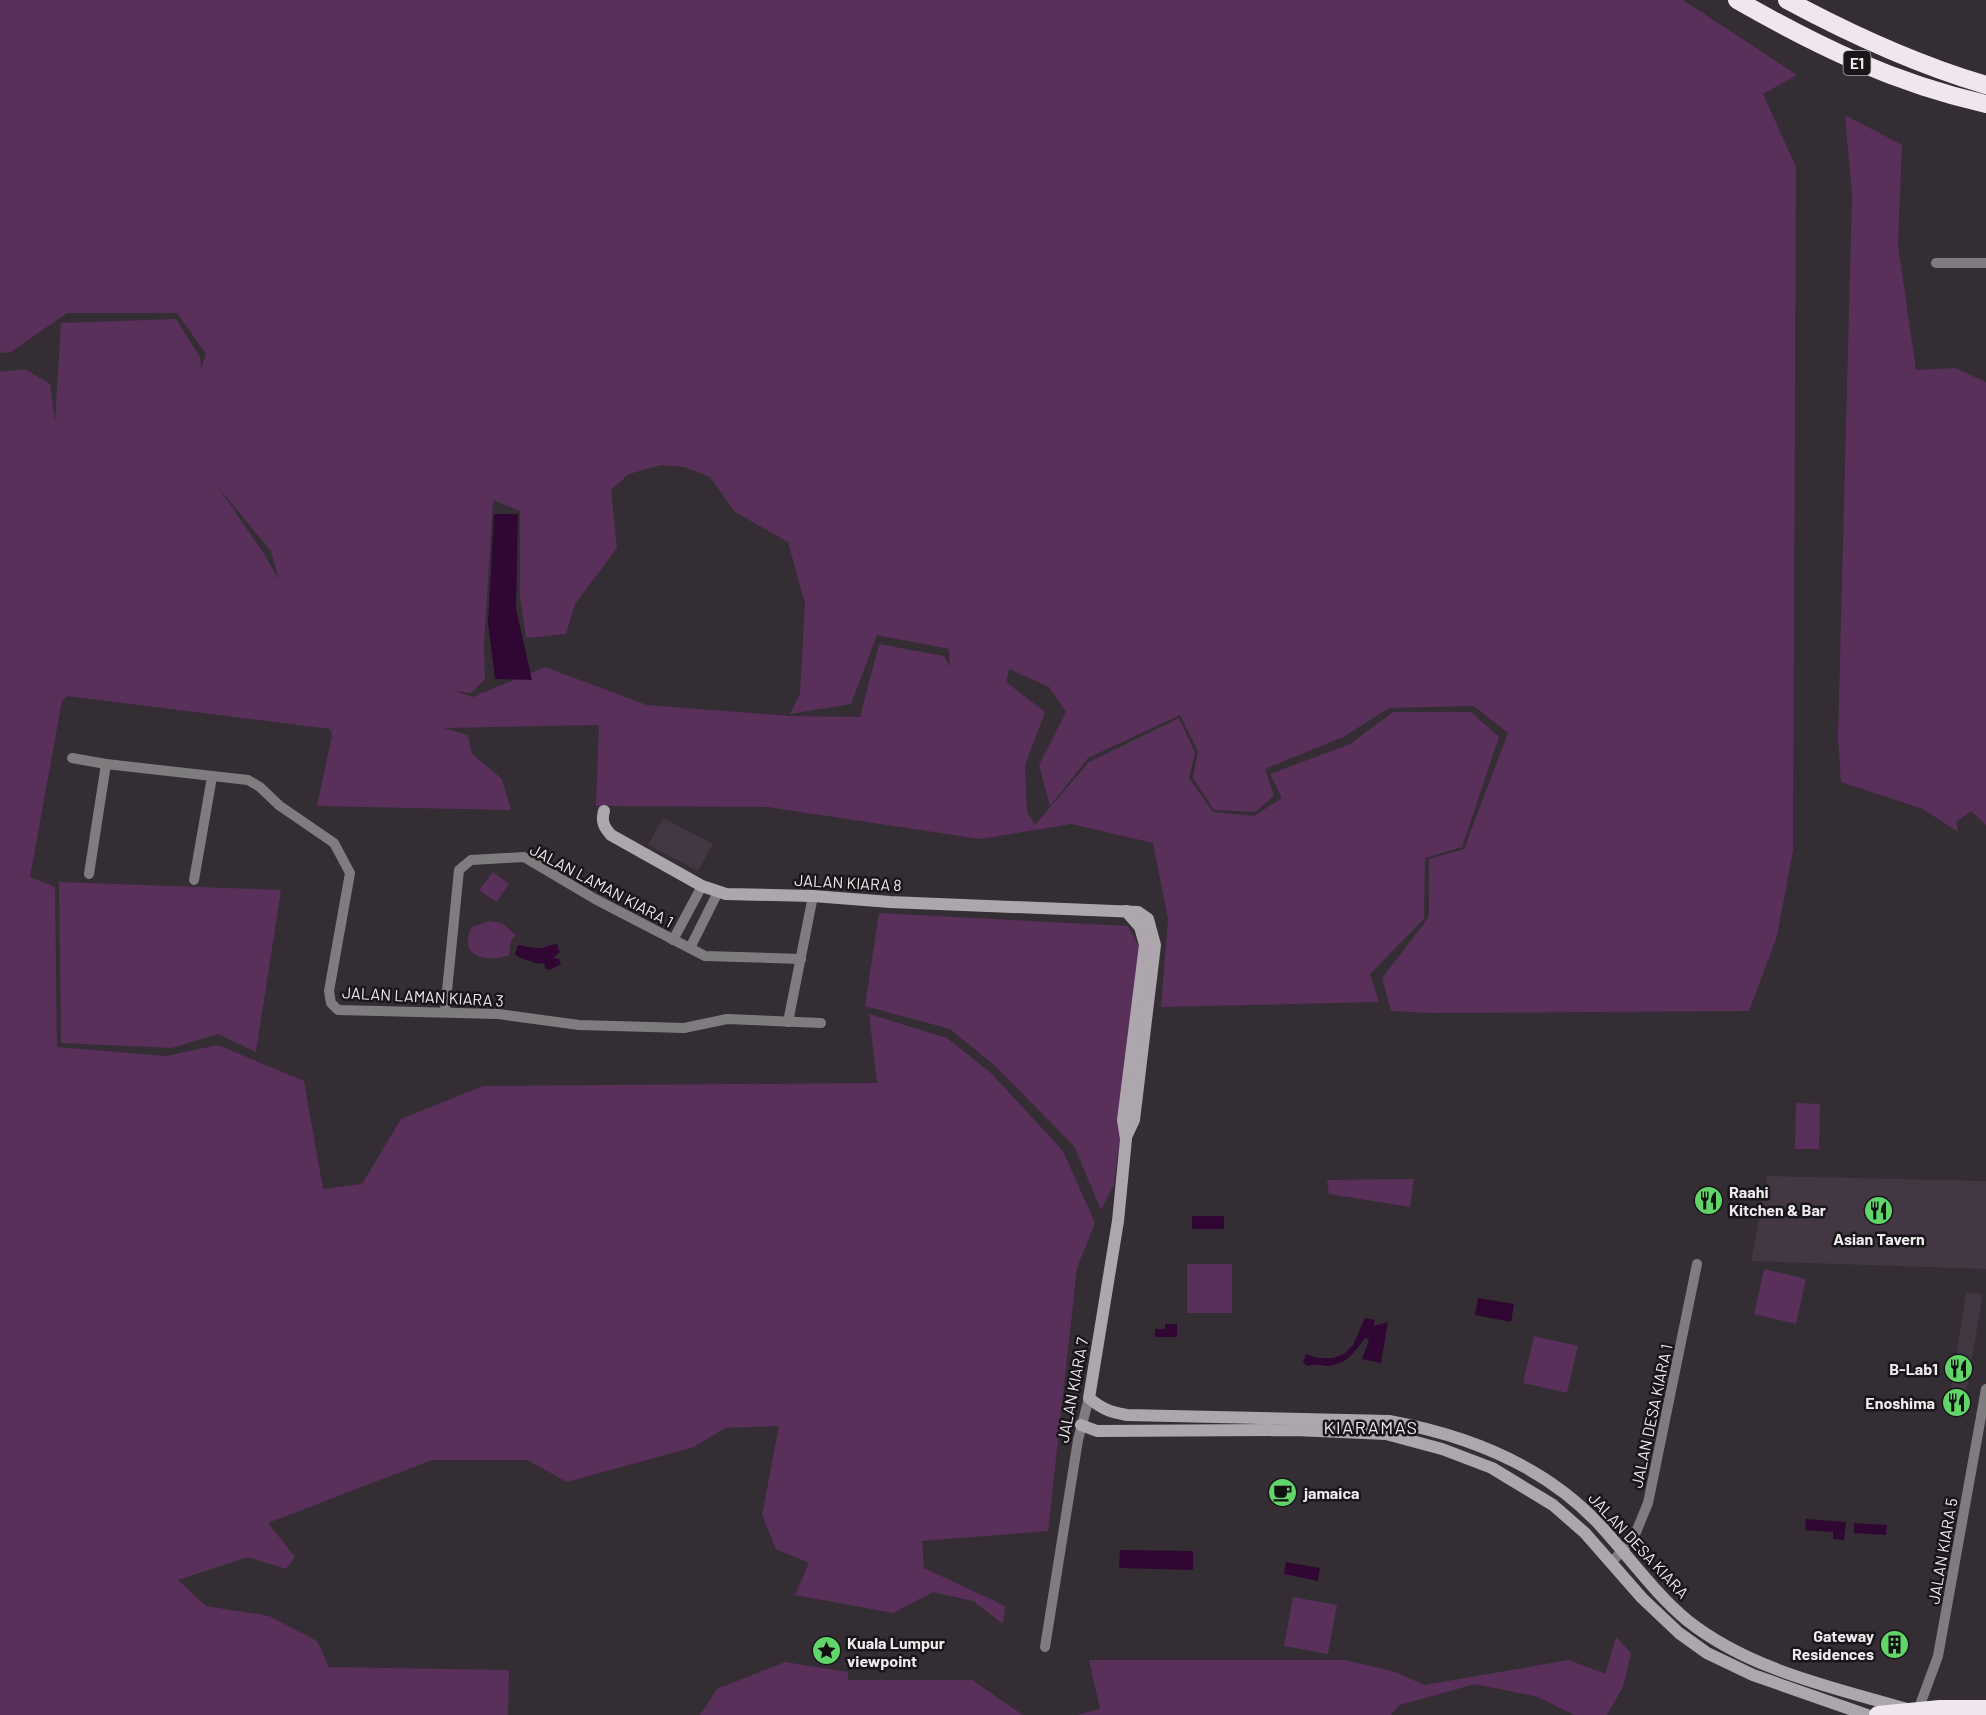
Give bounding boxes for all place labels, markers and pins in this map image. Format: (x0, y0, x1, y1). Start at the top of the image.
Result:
place label: Raahi Kitchen & Bar (1729, 1182, 1826, 1219)
restaurant icon: Raahi Kitchen & Bar (1692, 1184, 1724, 1216)
restaurant icon: Asian Tavern (1863, 1194, 1895, 1226)
place label: Asian Tavern (1833, 1229, 1925, 1248)
restaurant icon: B-Lab1 (1943, 1352, 1975, 1384)
place label: B-Lab1 (1889, 1359, 1938, 1378)
restaurant icon: Enoshima (1940, 1386, 1972, 1418)
place label: Enoshima (1865, 1393, 1935, 1412)
cafe icon: jamaica (1267, 1476, 1299, 1508)
place label: jamaica (1303, 1483, 1359, 1502)
place label: Gateway Residences (1792, 1626, 1874, 1663)
building icon: Gateway Residences (1879, 1628, 1911, 1660)
place label: Kuala Lumpur viewpoint (847, 1633, 945, 1670)
place icon: Kuala Lumpur viewpoint (810, 1635, 842, 1667)

